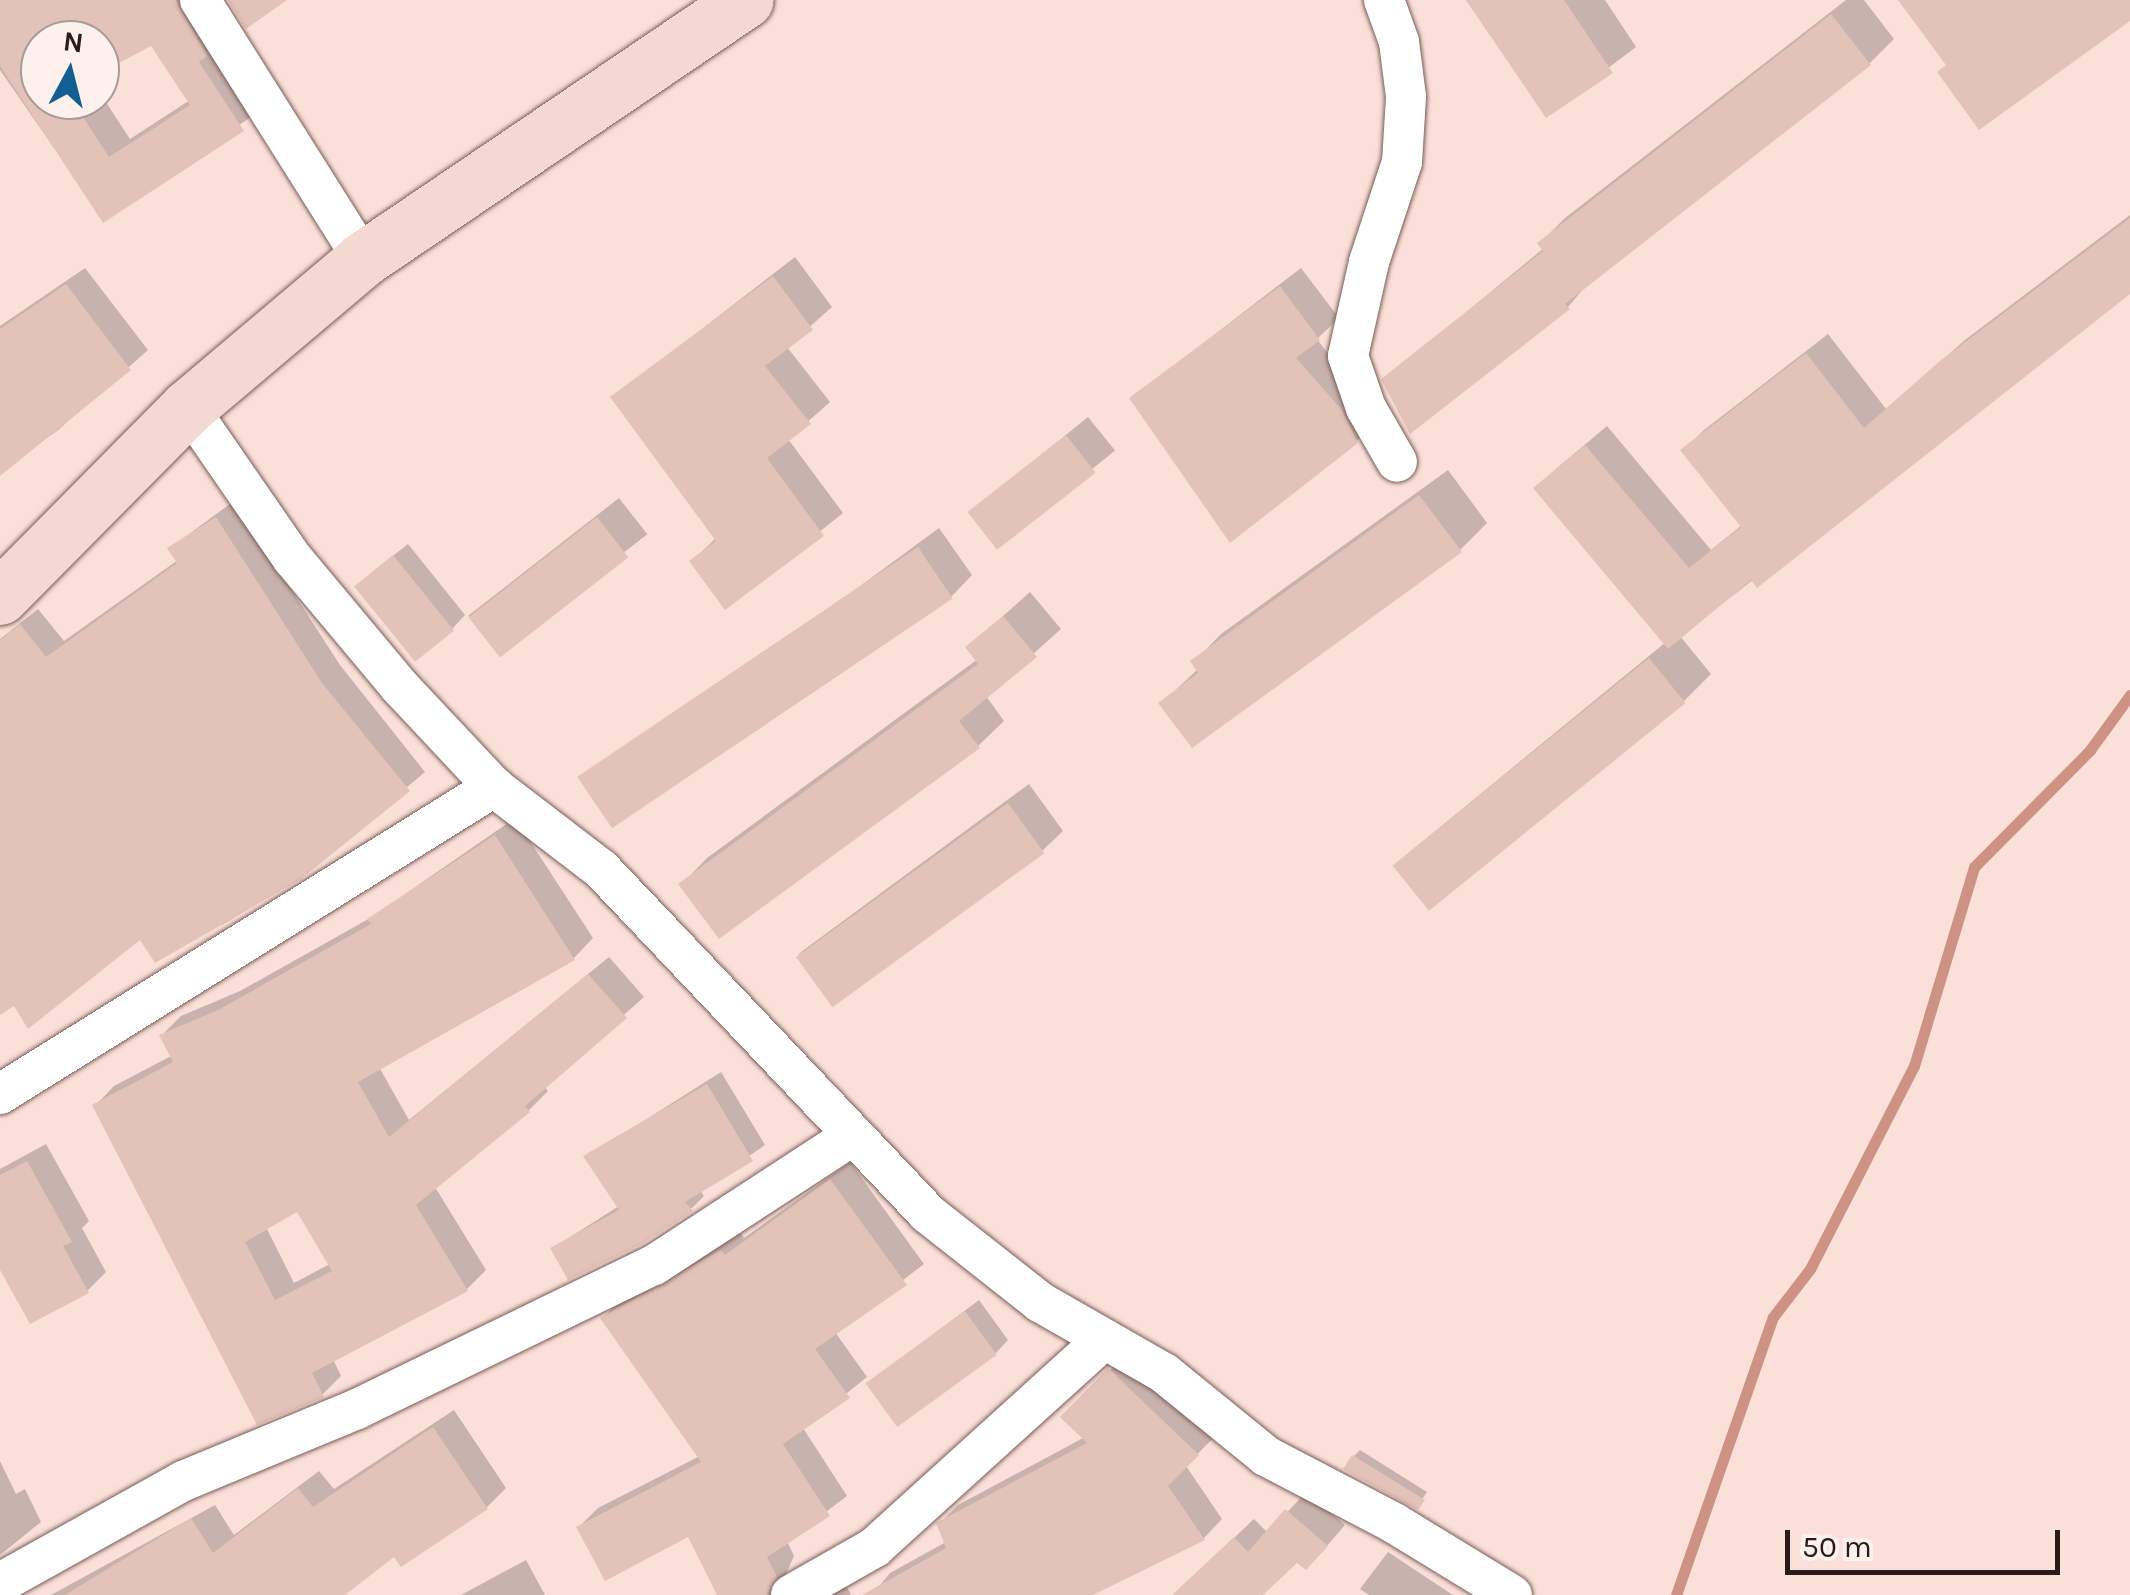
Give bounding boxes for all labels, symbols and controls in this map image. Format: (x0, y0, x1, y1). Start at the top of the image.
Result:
north arrow (20, 20, 120, 120)
text: N (61, 24, 85, 59)
scale bar (1790, 1510, 2065, 1572)
text: 50 m (1802, 1529, 1872, 1565)

